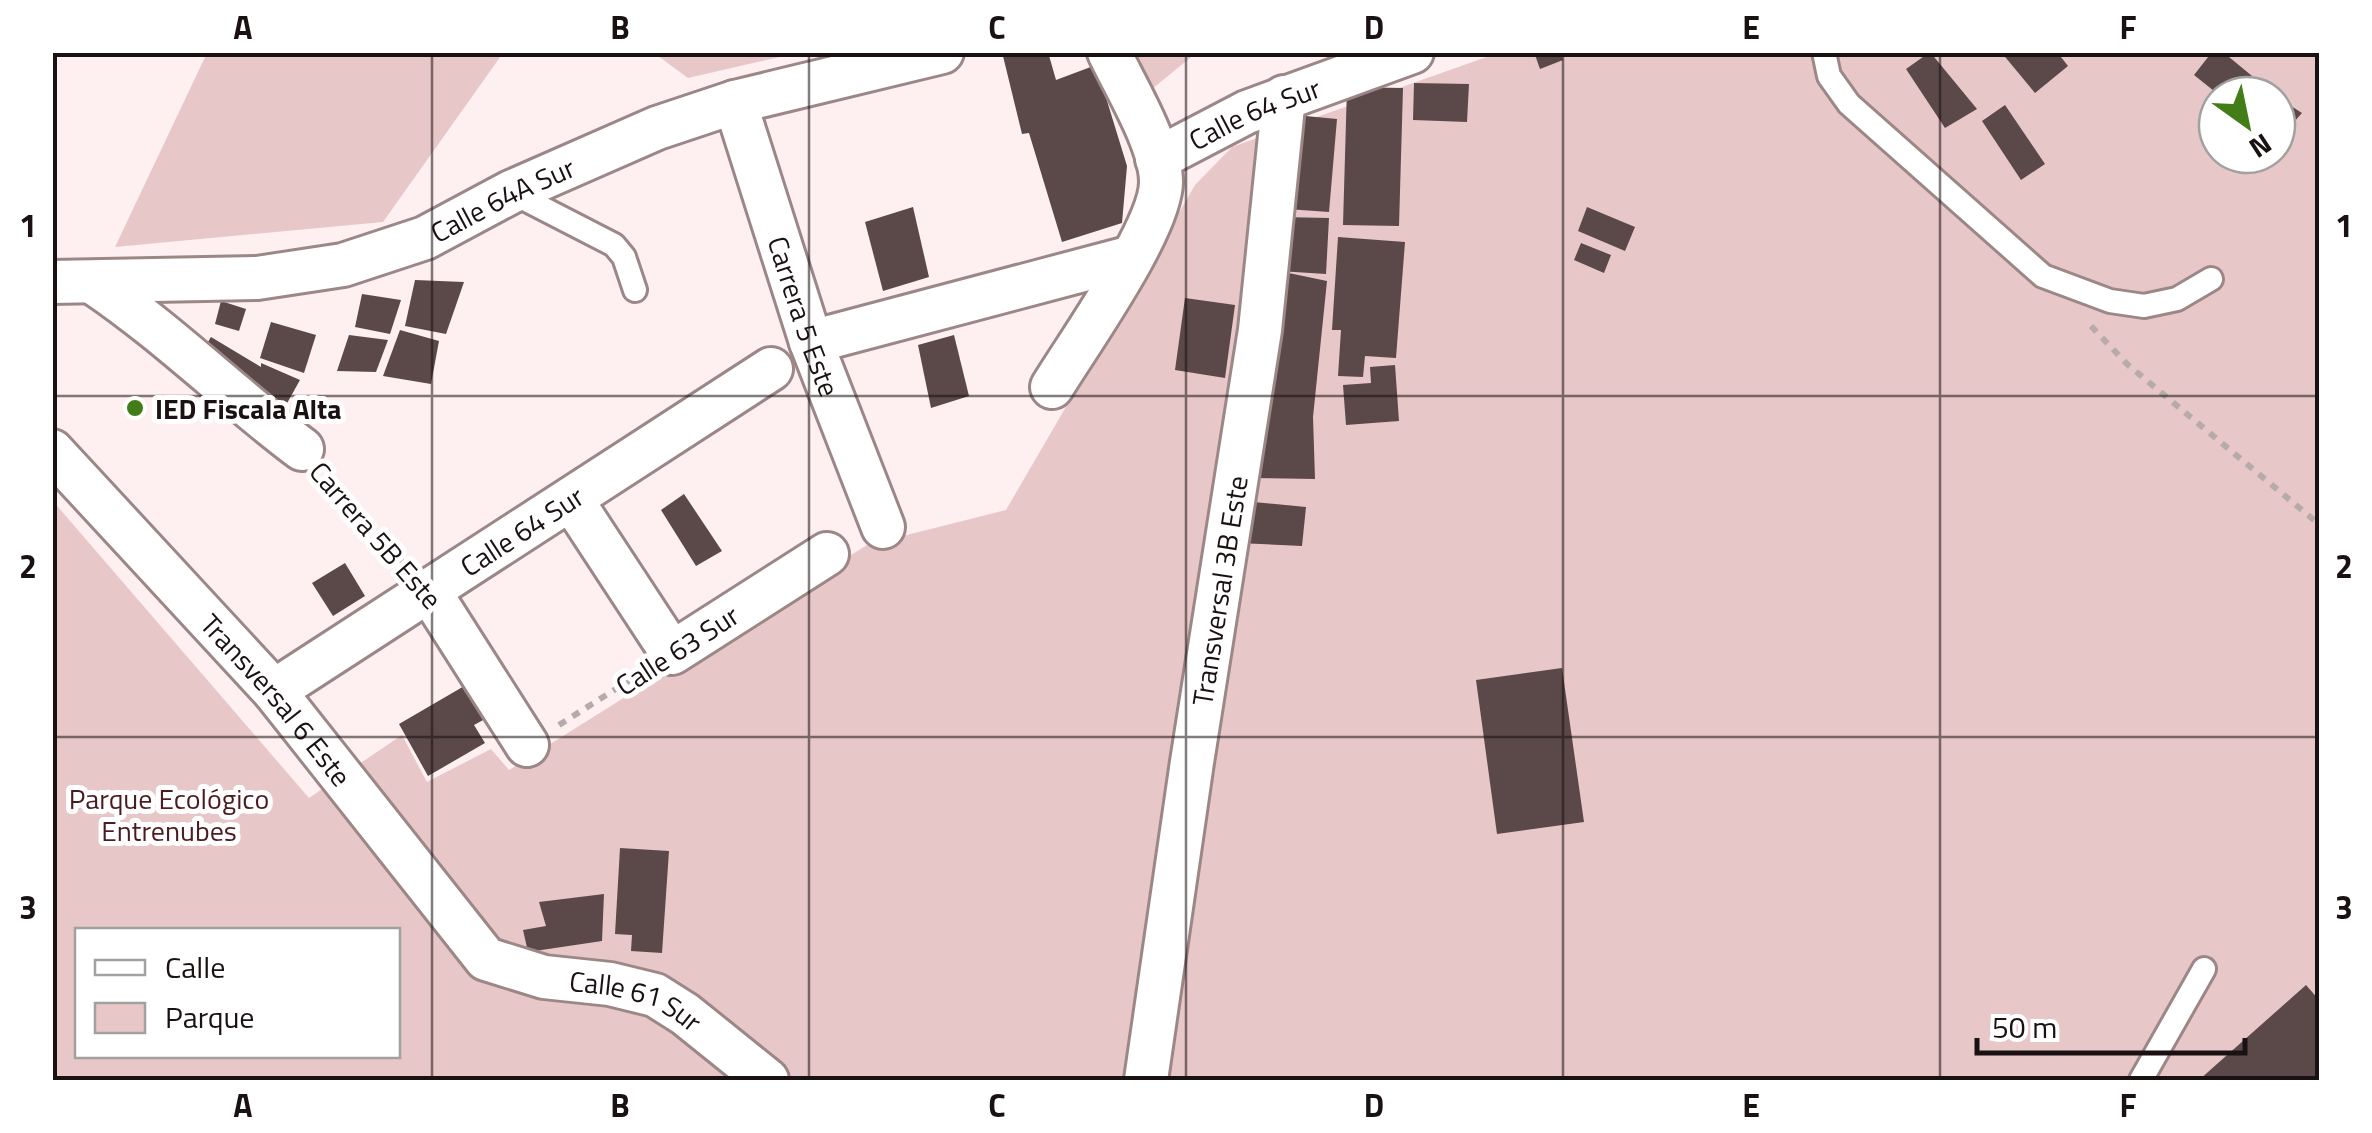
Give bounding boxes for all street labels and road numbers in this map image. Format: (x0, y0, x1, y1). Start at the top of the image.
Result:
street label: Calle 64 Sur (1181, 66, 1326, 160)
street label: Calle 64A Sur (422, 145, 582, 253)
street label: Carrera 5 Este (757, 231, 852, 403)
street label: Carrera 5B Este (299, 451, 453, 619)
street label: Transversal 3B Este (1180, 472, 1258, 709)
street label: Calle 64 Sur (451, 474, 592, 587)
street label: Calle 63 Sur (607, 594, 748, 706)
street label: Transversal 6 Este (191, 603, 363, 795)
street label: Calle 61 Sur (567, 958, 712, 1042)

